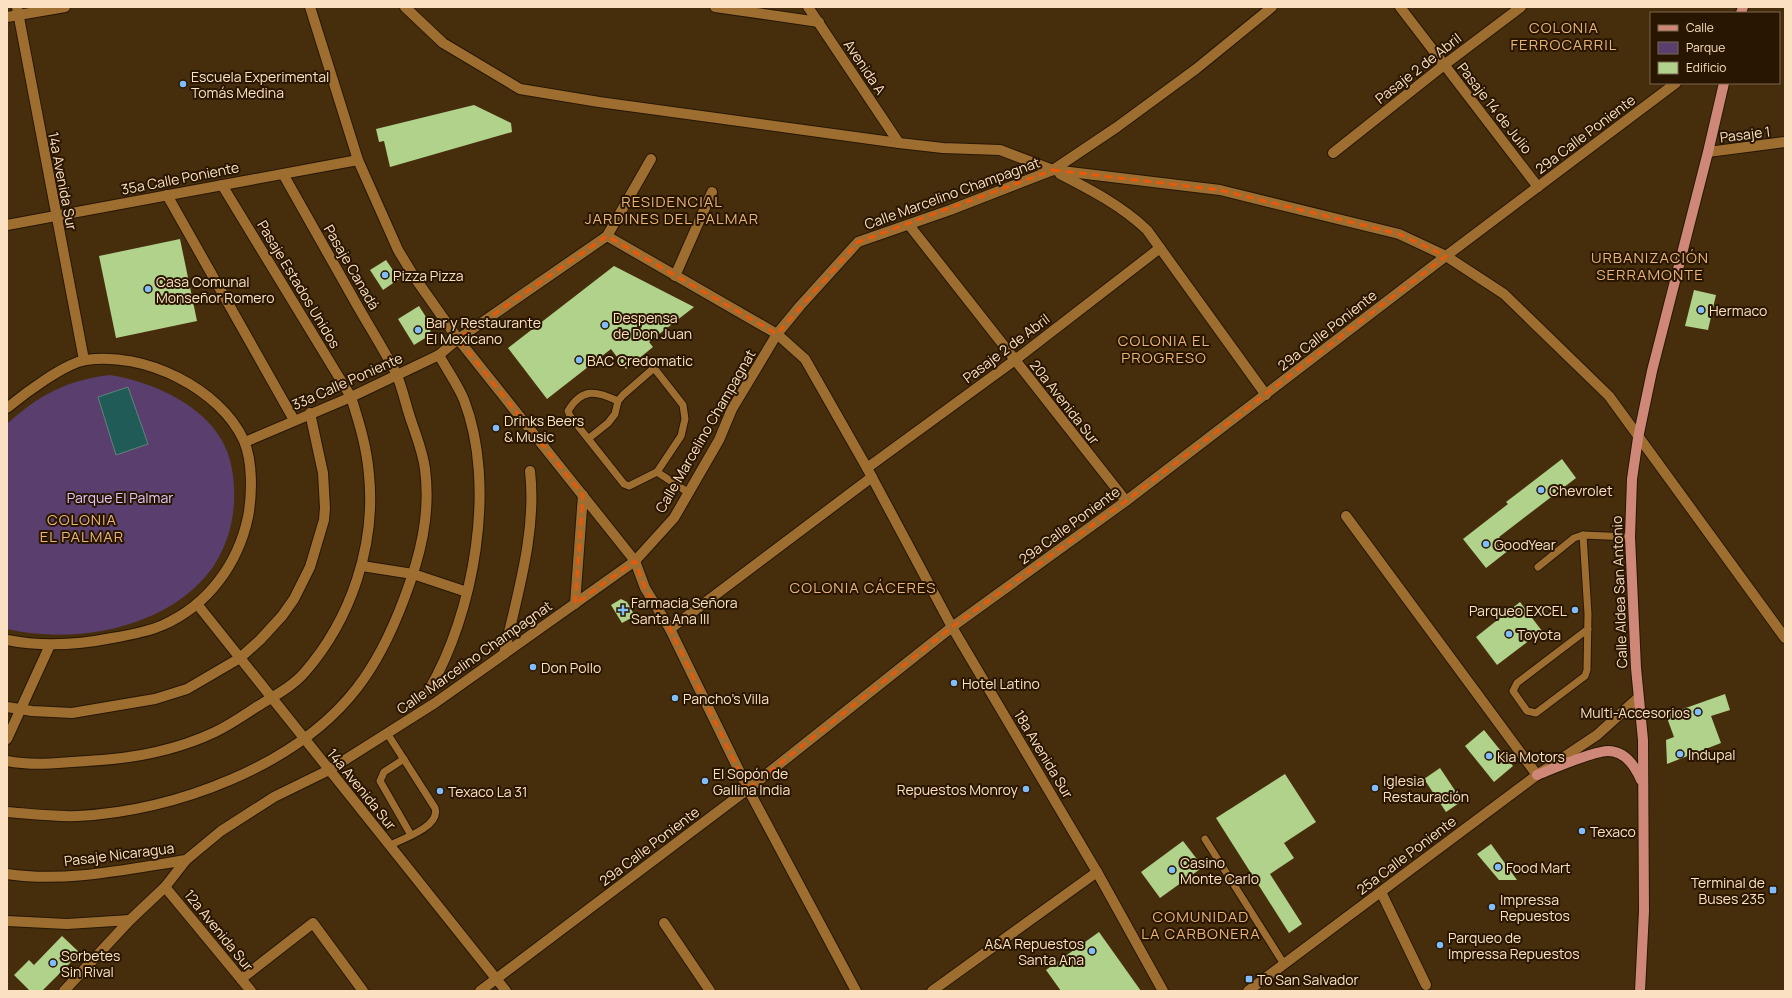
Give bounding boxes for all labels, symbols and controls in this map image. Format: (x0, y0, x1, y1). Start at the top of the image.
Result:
legend (1650, 12, 1780, 84)
district label: COLONIA FERROCARRIL (1511, 17, 1617, 55)
text: Calle (1686, 19, 1714, 36)
street label: Pasaje 2 de Abril (1371, 28, 1465, 108)
street label: Avenida A (840, 36, 890, 98)
text: Parque (1686, 39, 1725, 56)
street label: Pasaje 14 de Julio (1453, 58, 1537, 158)
text: Edificio (1686, 59, 1726, 76)
place label: Escuela Experimental Tomás Medina (191, 67, 329, 102)
marker: Escuela Experimental Tomás Medina (178, 79, 188, 89)
street label: 29a Calle Poniente (1531, 90, 1639, 178)
street label: Pasaje 1 (1719, 121, 1771, 147)
street label: 14a Avenida Sur (44, 130, 82, 232)
street label: Calle Marcelino Champagnat (862, 152, 1043, 234)
street label: 35a Calle Poniente (119, 157, 241, 199)
district label: RESIDENCIAL JARDINES DEL PALMAR (585, 191, 759, 229)
street label: Pasaje Estados Unidos (253, 216, 345, 352)
street label: Pasaje Canadá (320, 221, 384, 313)
district label: URBANIZACIÓN SERRAMONTE (1591, 247, 1709, 285)
place label: Pizza Pizza (393, 266, 464, 285)
marker: Pizza Pizza (380, 270, 390, 280)
place label: Casa Comunal Monseñor Romero (156, 272, 275, 307)
marker: Casa Comunal Monseñor Romero (143, 284, 153, 294)
street label: 29a Calle Poniente (1274, 285, 1380, 375)
place label: Hermaco (1709, 301, 1767, 320)
marker: Hermaco (1696, 305, 1706, 315)
place label: Despensa de Don Juan (613, 308, 692, 343)
street label: Pasaje 2 de Abril (959, 309, 1053, 387)
place label: Bar y Restaurante El Mexicano (426, 313, 541, 348)
marker: Despensa de Don Juan (600, 320, 610, 330)
marker: Bar y Restaurante El Mexicano (413, 325, 423, 335)
district label: COLONIA EL PROGRESO (1118, 330, 1210, 368)
street label: Calle Marcelino Champagnat (650, 346, 760, 516)
street label: 33a Calle Poniente (289, 348, 405, 414)
place label: BAC Credomatic (587, 351, 693, 370)
marker: BAC Credomatic (574, 355, 584, 365)
street label: 20a Avenida Sur (1026, 356, 1104, 448)
place label: Drinks Beers & Music (504, 411, 584, 446)
marker: Drinks Beers & Music (491, 423, 501, 433)
place label: Chevrolet (1549, 481, 1613, 500)
street label: 29a Calle Poniente (1015, 482, 1123, 568)
marker: Chevrolet (1536, 485, 1546, 495)
park label: Parque El Palmar (67, 488, 173, 507)
district label: COLONIA EL PALMAR (40, 509, 124, 547)
street label: Calle Aldea San Antonio (1607, 515, 1631, 669)
place label: GoodYear (1494, 535, 1556, 554)
marker: GoodYear (1481, 539, 1491, 549)
district label: COLONIA CÁCERES (790, 577, 936, 598)
place label: Farmacia Señora Santa Ana III (631, 593, 738, 628)
street label: Calle Marcelino Champagnat (393, 596, 556, 718)
place label: Parqueo EXCEL (1469, 601, 1567, 620)
marker: Farmacia Señora Santa Ana III (618, 605, 628, 615)
marker: Parqueo EXCEL (1570, 605, 1580, 615)
place label: Toyota (1517, 625, 1561, 644)
marker: Toyota (1504, 629, 1514, 639)
place label: Don Pollo (541, 658, 601, 677)
marker: Don Pollo (528, 662, 538, 672)
place label: Hotel Latino (962, 674, 1040, 693)
marker: Hotel Latino (949, 678, 959, 688)
place label: Pancho's Villa (683, 689, 769, 708)
marker: Pancho's Villa (670, 693, 680, 703)
place label: Multi-Accesorios (1581, 703, 1690, 722)
street label: 18a Avenida Sur (1010, 706, 1078, 802)
marker: Multi-Accesorios (1693, 707, 1703, 717)
street label: 14a Avenida Sur (323, 744, 401, 834)
place label: Indupal (1688, 745, 1735, 764)
place label: Kia Motors (1497, 747, 1565, 766)
marker: Indupal (1675, 749, 1685, 759)
marker: Kia Motors (1484, 751, 1494, 761)
place label: El Sopón de Gallina India (713, 764, 790, 799)
place label: Iglesia Restauración (1383, 771, 1469, 806)
marker: El Sopón de Gallina India (700, 776, 710, 786)
place label: Repuestos Monroy (897, 780, 1019, 799)
place label: Texaco La 31 (448, 782, 528, 801)
marker: Iglesia Restauración (1370, 783, 1380, 793)
marker: Repuestos Monroy (1021, 784, 1031, 794)
marker: Texaco La 31 (435, 786, 445, 796)
street label: 29a Calle Poniente (595, 802, 703, 890)
street label: 25a Calle Poniente (1352, 811, 1460, 899)
place label: Texaco (1590, 822, 1636, 841)
marker: Texaco (1577, 826, 1587, 836)
street label: Pasaje Nicaragua (63, 838, 175, 870)
place label: Casino Monte Carlo (1180, 853, 1259, 888)
place label: Food Mart (1506, 858, 1571, 877)
marker: Food Mart (1493, 862, 1503, 872)
marker: Casino Monte Carlo (1167, 865, 1177, 875)
place label: Terminal de Buses 235 (1691, 873, 1765, 908)
street label: 12a Avenida Sur (180, 885, 258, 975)
marker: Terminal de Buses 235 (1768, 885, 1778, 895)
place label: Impressa Repuestos (1500, 890, 1570, 925)
marker: Impressa Repuestos (1487, 902, 1497, 912)
district label: COMUNIDAD LA CARBONERA (1141, 906, 1261, 944)
place label: Parqueo de Impressa Repuestos (1448, 928, 1580, 963)
place label: A&A Repuestos Santa Ana (985, 934, 1084, 969)
marker: Parqueo de Impressa Repuestos (1435, 940, 1445, 950)
place label: Sorbetes Sin Rival (61, 946, 120, 981)
marker: A&A Repuestos Santa Ana (1087, 946, 1097, 956)
marker: Sorbetes Sin Rival (48, 958, 58, 968)
place label: To San Salvador (1257, 970, 1359, 989)
marker: To San Salvador (1244, 974, 1254, 984)

